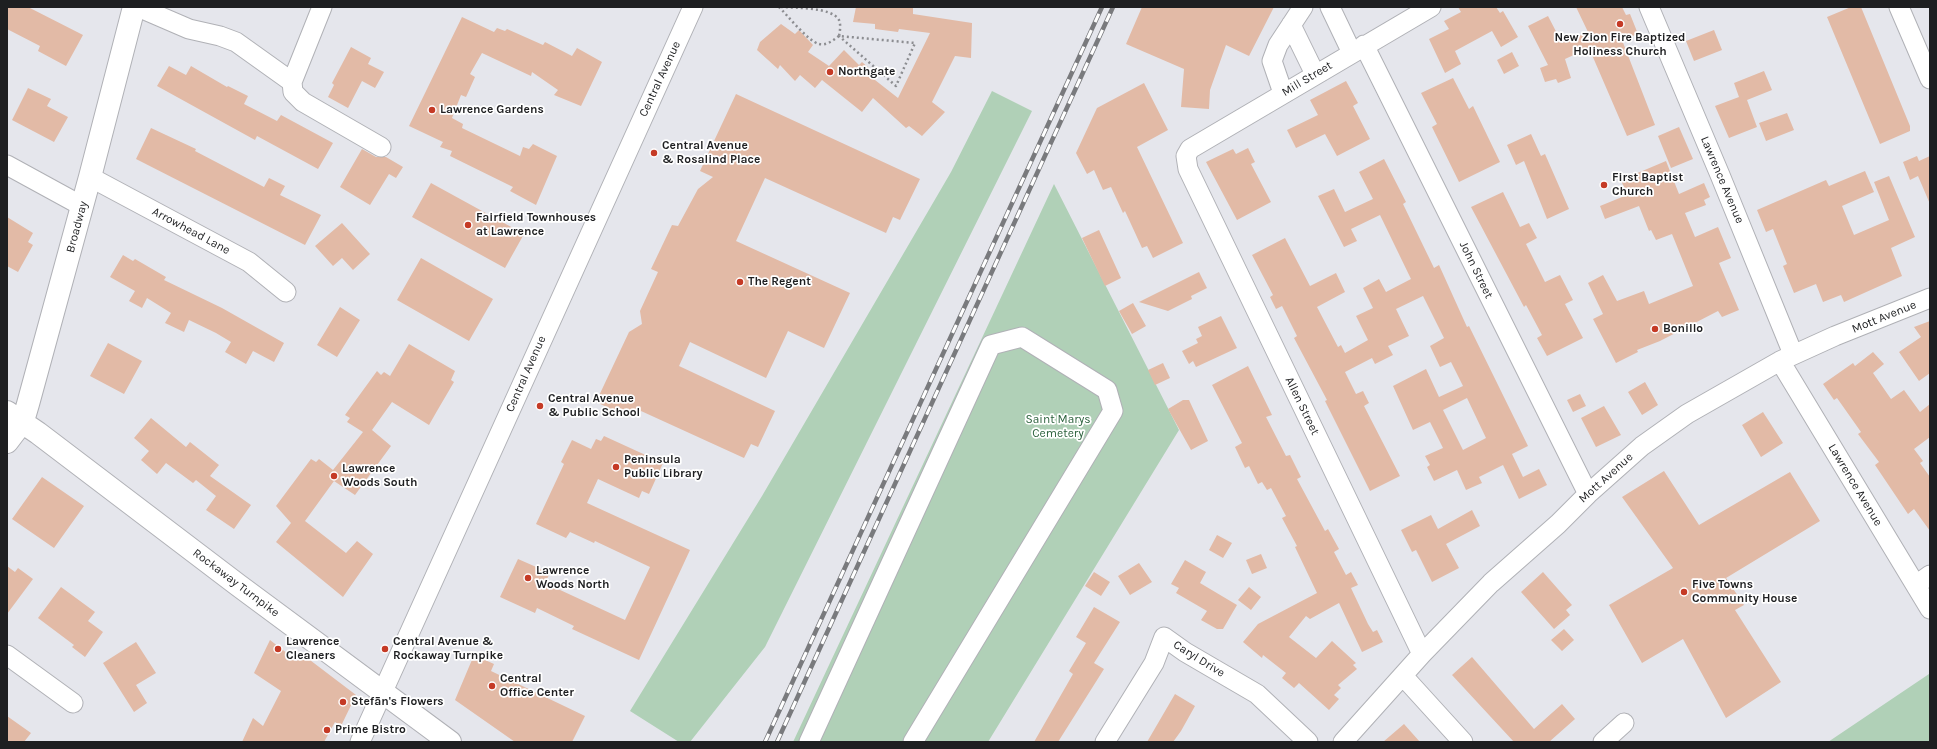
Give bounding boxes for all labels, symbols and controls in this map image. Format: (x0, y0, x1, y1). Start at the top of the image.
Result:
marker: New Zion Fire Baptized Holiness Church (1615, 19, 1625, 29)
place label: New Zion Fire Baptized Holiness Church (1555, 31, 1685, 59)
street label: Central Avenue (636, 39, 684, 119)
street label: Mill Street (1279, 58, 1335, 100)
place label: Northgate (838, 65, 895, 79)
marker: Northgate (825, 67, 835, 77)
place label: Lawrence Gardens (440, 103, 544, 117)
marker: Lawrence Gardens (427, 105, 437, 115)
street label: Lawrence Avenue (1697, 134, 1747, 226)
place label: Central Avenue & Rosalind Place (662, 139, 760, 167)
marker: Central Avenue & Rosalind Place (649, 148, 659, 158)
place label: First Baptist Church (1612, 171, 1683, 199)
marker: First Baptist Church (1599, 180, 1609, 190)
street label: Broadway (63, 200, 91, 254)
street label: Arrowhead Lane (149, 204, 233, 258)
place label: Fairfield Townhouses at Lawrence (476, 211, 596, 239)
marker: Fairfield Townhouses at Lawrence (463, 220, 473, 230)
street label: John Street (1456, 239, 1496, 301)
place label: The Regent (748, 275, 811, 289)
marker: The Regent (735, 277, 745, 287)
street label: Mott Avenue (1850, 298, 1918, 336)
place label: Bonillo (1663, 322, 1703, 336)
marker: Bonillo (1650, 324, 1660, 334)
street label: Central Avenue (503, 334, 549, 414)
street label: Allen Street (1282, 375, 1322, 437)
place label: Central Avenue & Public School (548, 392, 640, 420)
marker: Central Avenue & Public School (535, 401, 545, 411)
park label: Saint Marys Cemetery (1025, 413, 1091, 441)
street label: Lawrence Avenue (1825, 441, 1885, 529)
street label: Mott Avenue (1576, 450, 1636, 506)
place label: Peninsula Public Library (624, 453, 703, 481)
place label: Lawrence Woods South (342, 462, 417, 490)
marker: Peninsula Public Library (611, 462, 621, 472)
marker: Lawrence Woods South (329, 471, 339, 481)
street label: Rockaway Turnpike (190, 546, 282, 620)
place label: Lawrence Woods North (536, 564, 610, 592)
marker: Lawrence Woods North (523, 573, 533, 583)
place label: Five Towns Community House (1692, 578, 1797, 606)
marker: Five Towns Community House (1679, 587, 1689, 597)
place label: Lawrence Cleaners (286, 635, 339, 663)
place label: Central Avenue & Rockaway Turnpike (393, 635, 503, 663)
street label: Caryl Drive (1171, 637, 1227, 681)
marker: Lawrence Cleaners (273, 644, 283, 654)
marker: Central Avenue & Rockaway Turnpike (380, 644, 390, 654)
place label: Central Office Center (500, 672, 574, 700)
marker: Central Office Center (487, 681, 497, 691)
place label: Stefān's Flowers (351, 695, 444, 709)
marker: Stefān's Flowers (338, 697, 348, 707)
place label: Prime Bistro (335, 723, 406, 737)
marker: Prime Bistro (322, 725, 332, 735)

